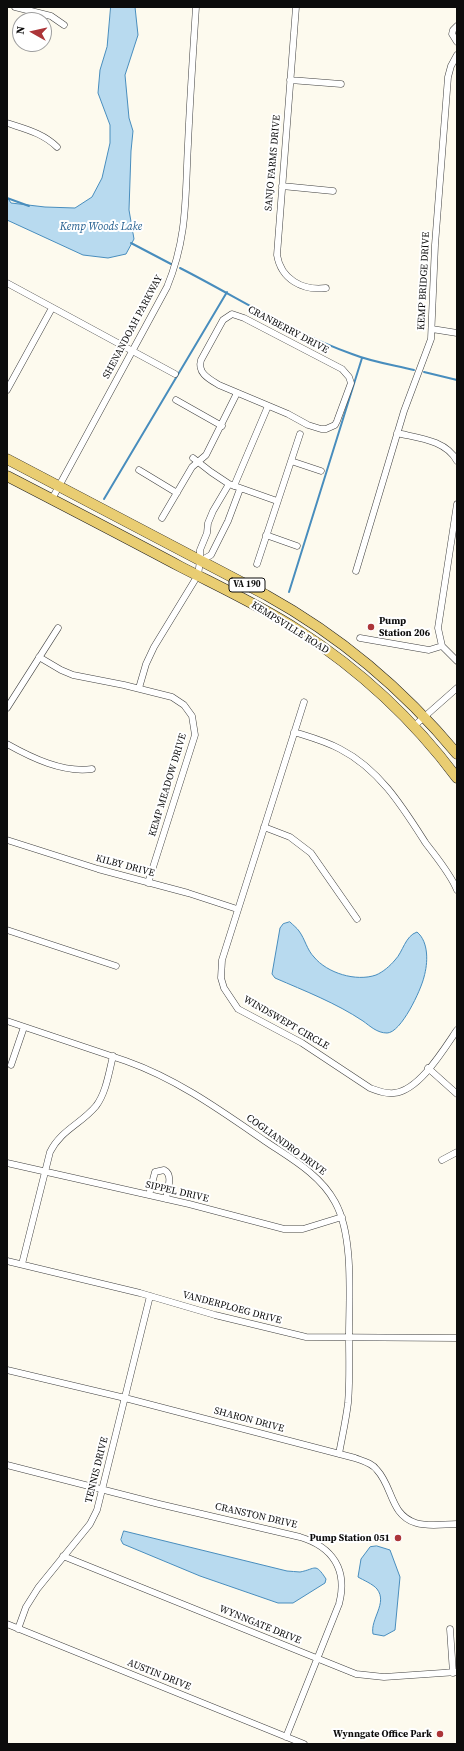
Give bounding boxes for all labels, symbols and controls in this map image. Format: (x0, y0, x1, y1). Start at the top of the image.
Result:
north arrow (12, 12, 52, 52)
text: N (13, 25, 29, 35)
street label: SANJO FARMS DRIVE (263, 115, 283, 211)
water label: Kemp Woods Lake (60, 220, 142, 234)
street label: KEMP BRIDGE DRIVE (415, 232, 433, 330)
street label: SHENANDOAH PARKWAY (101, 273, 165, 381)
street label: CRANBERRY DRIVE (246, 304, 330, 356)
road number: VA 190 (229, 578, 265, 592)
street label: KEMPSVILLE ROAD (249, 599, 331, 657)
place label: Pump Station 206 (379, 615, 430, 638)
marker: Pump Station 206 (366, 622, 376, 632)
street label: KEMP MEADOW DRIVE (147, 732, 189, 838)
street label: KILBY DRIVE (94, 852, 156, 880)
street label: WINDSWEPT CIRCLE (241, 994, 331, 1052)
street label: COGLIANDRO DRIVE (244, 1112, 328, 1178)
street label: SIPPEL DRIVE (144, 1179, 210, 1205)
street label: VANDERPLOEG DRIVE (181, 1289, 283, 1327)
street label: SHARON DRIVE (213, 1405, 285, 1435)
street label: TENNIS DRIVE (83, 1436, 111, 1504)
street label: CRANSTON DRIVE (214, 1501, 298, 1531)
place label: Pump Station 051 (309, 1532, 390, 1544)
marker: Pump Station 051 (393, 1533, 403, 1543)
street label: WYNNGATE DRIVE (217, 1603, 303, 1647)
street label: AUSTIN DRIVE (126, 1657, 192, 1693)
place label: Wynngate Office Park (333, 1728, 432, 1740)
marker: Wynngate Office Park (435, 1729, 445, 1739)

